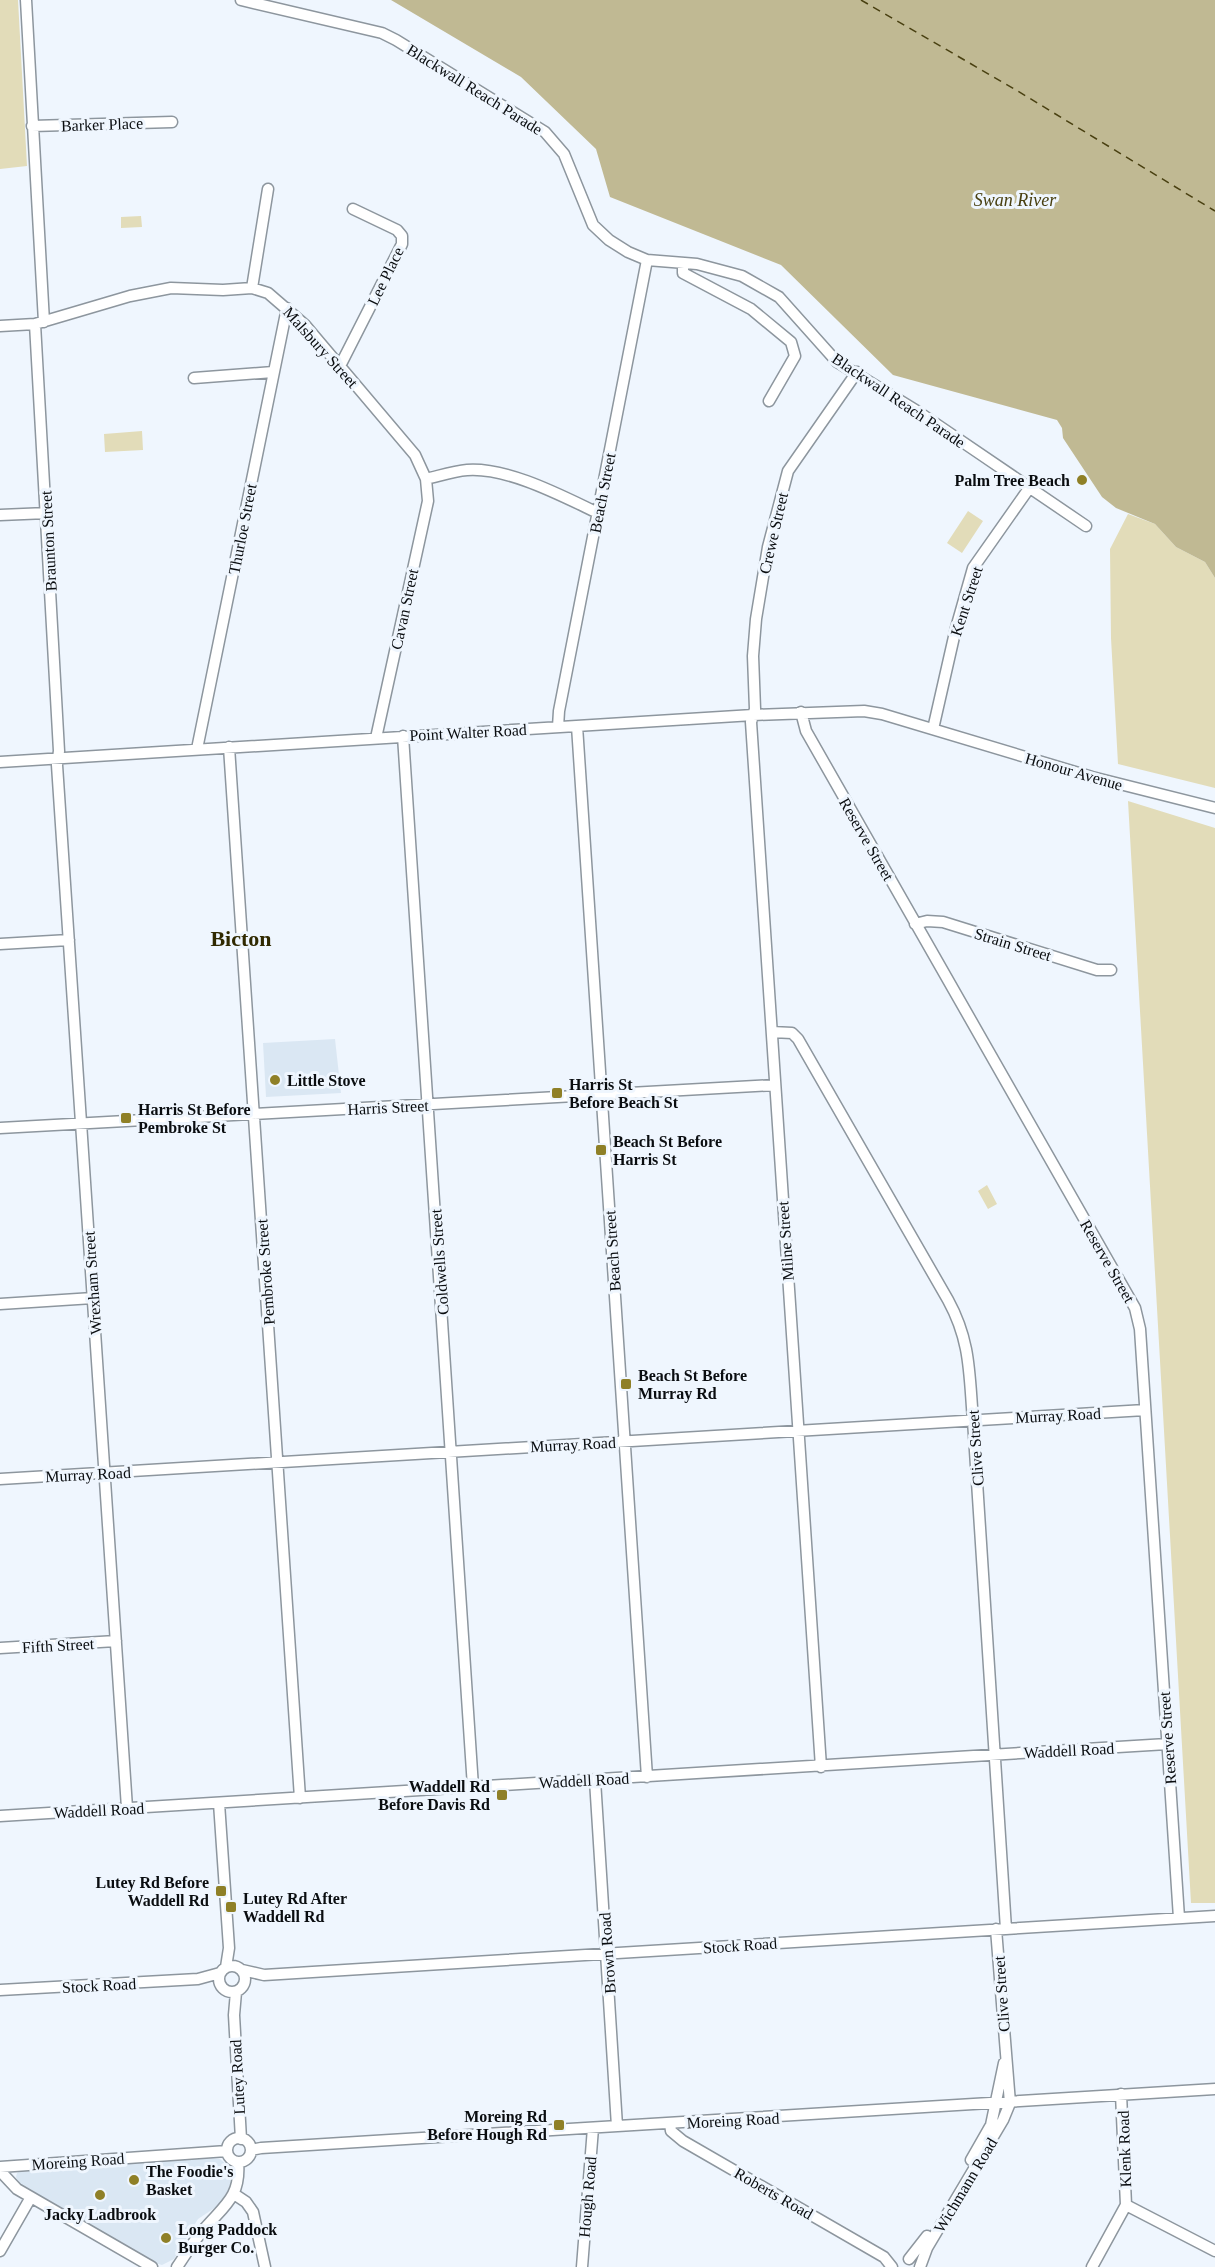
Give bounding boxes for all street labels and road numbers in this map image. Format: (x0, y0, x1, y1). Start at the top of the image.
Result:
street label: Blackwall Reach Parade (404, 41, 546, 138)
street label: Barker Place (61, 115, 143, 134)
street label: Lee Place (364, 244, 407, 308)
street label: Malsbury Street (279, 304, 362, 392)
street label: Blackwall Reach Parade (829, 350, 968, 451)
street label: Beach Street (586, 451, 619, 535)
street label: Thurloe Street (225, 482, 260, 576)
street label: Braunton Street (37, 490, 60, 592)
street label: Crewe Street (756, 490, 791, 575)
street label: Kent Street (947, 564, 986, 638)
street label: Cavan Street (388, 567, 421, 651)
street label: Point Walter Road (409, 721, 527, 744)
street label: Honour Avenue (1023, 749, 1125, 794)
street label: Reserve Street (836, 795, 897, 884)
street label: Strain Street (972, 925, 1054, 964)
street label: Harris Street (347, 1097, 430, 1118)
street label: Milne Street (774, 1200, 797, 1281)
street label: Coldwells Street (427, 1208, 452, 1316)
street label: Beach Street (601, 1209, 624, 1292)
street label: Reserve Street (1077, 1217, 1138, 1306)
street label: Pembroke Street (253, 1218, 278, 1326)
street label: Wrexham Street (80, 1230, 105, 1335)
street label: Murray Road (1015, 1405, 1101, 1427)
street label: Clive Street (964, 1409, 987, 1486)
street label: Murray Road (530, 1434, 616, 1456)
street label: Murray Road (45, 1464, 131, 1486)
street label: Fifth Street (21, 1635, 95, 1656)
street label: Reserve Street (1156, 1691, 1179, 1785)
street label: Waddell Road (1023, 1740, 1115, 1761)
street label: Waddell Road (538, 1770, 630, 1791)
street label: Waddell Road (53, 1800, 145, 1821)
street label: Brown Road (596, 1912, 619, 1994)
street label: Stock Road (702, 1934, 778, 1957)
street label: Clive Street (990, 1955, 1013, 2032)
street label: Stock Road (62, 1975, 137, 1996)
street label: Lutey Road (227, 2039, 249, 2115)
street label: Moreing Road (686, 2110, 780, 2132)
street label: Klenk Road (1115, 2110, 1134, 2188)
street label: Wichmann Road (931, 2135, 1000, 2236)
street label: Moreing Road (31, 2150, 125, 2174)
street label: Hough Road (575, 2156, 601, 2238)
street label: Roberts Road (732, 2164, 816, 2223)

